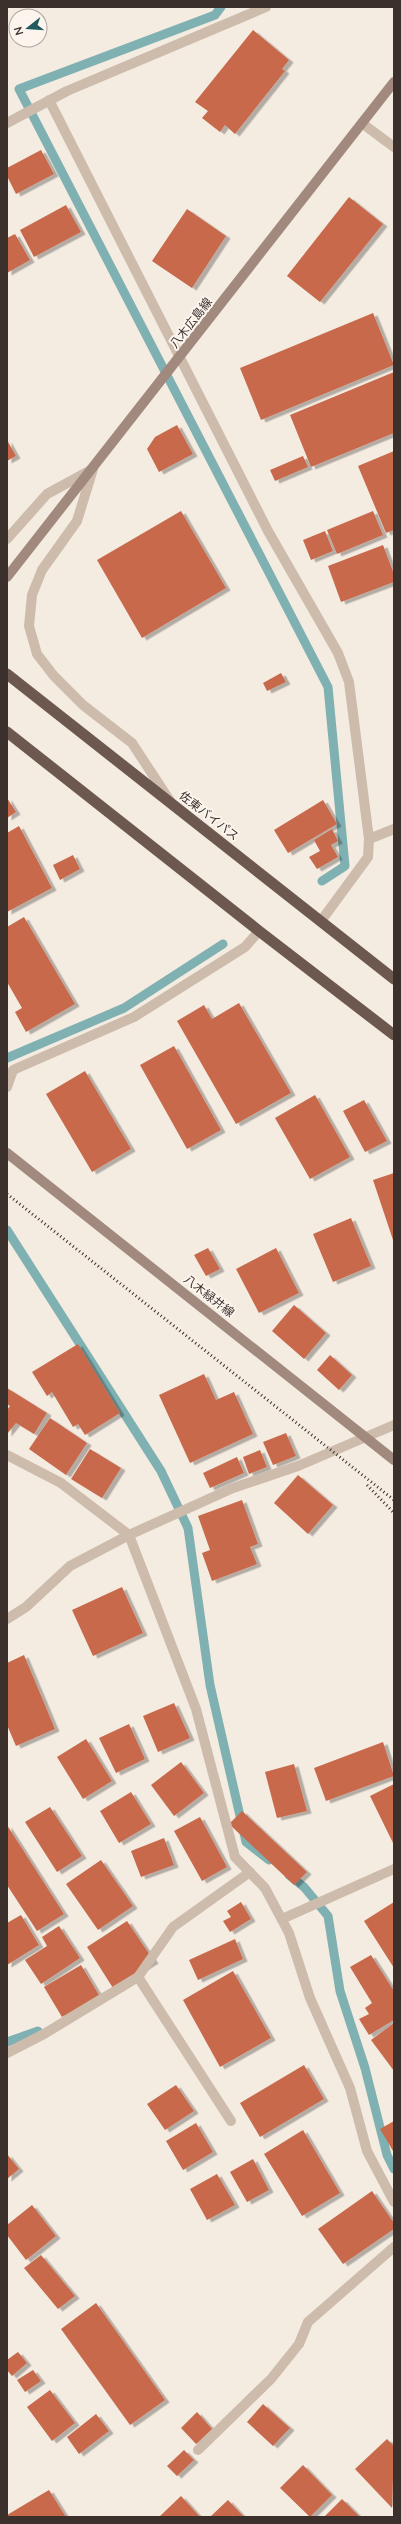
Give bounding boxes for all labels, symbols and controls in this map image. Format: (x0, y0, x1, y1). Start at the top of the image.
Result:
north arrow (8, 8, 48, 48)
text: N (11, 25, 27, 37)
street label: 八木広島線 (166, 294, 216, 352)
street label: 佐東バイパス (176, 788, 242, 844)
street label: 八木緑井線 (180, 1271, 238, 1321)

